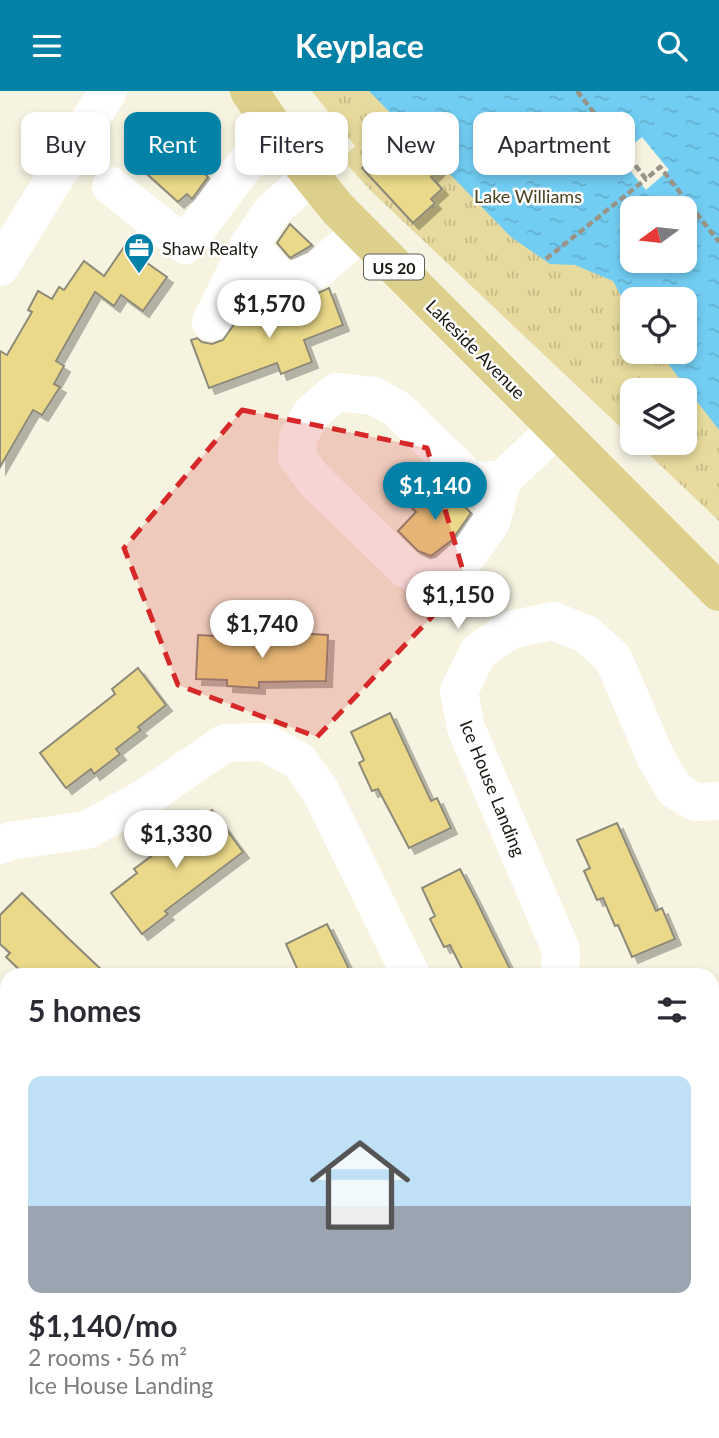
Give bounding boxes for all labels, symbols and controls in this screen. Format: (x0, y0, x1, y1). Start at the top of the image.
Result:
text: Keyplace (295, 26, 424, 65)
icon: menu (28, 27, 66, 65)
icon: search (653, 27, 691, 65)
chip: Buy (21, 112, 110, 175)
chip: Rent (124, 112, 221, 175)
chip: Filters (235, 112, 348, 175)
chip: New (362, 112, 459, 175)
chip: Apartment (473, 112, 635, 175)
park label: Lake Williams (474, 185, 582, 207)
north arrow (620, 196, 696, 273)
map controls (620, 196, 697, 455)
office icon: Shaw Realty (122, 231, 156, 275)
place label: Shaw Realty (162, 237, 259, 259)
road number: US 20 (364, 255, 424, 279)
pin: $1,570 (212, 281, 326, 340)
button: locate (620, 287, 697, 364)
text: $1,570 (233, 289, 305, 317)
street label: Lakeside Avenue (422, 295, 530, 403)
button: layers (620, 378, 697, 455)
pin: $1,140 (378, 463, 492, 522)
text: $1,140 (399, 471, 471, 499)
pin: $1,150 (401, 571, 515, 631)
text: $1,150 (422, 580, 494, 608)
pin: $1,740 (205, 601, 319, 660)
text: $1,740 (226, 609, 298, 637)
street label: Ice House Landing (456, 717, 530, 859)
pin: $1,330 (119, 811, 233, 870)
text: $1,330 (140, 819, 212, 847)
icon: filters (653, 991, 691, 1029)
text: 5 homes (28, 992, 141, 1028)
icon: home (297, 1122, 423, 1248)
text: $1,140/mo (28, 1307, 177, 1343)
text: 2 rooms · 56 m² (28, 1343, 187, 1371)
text: Ice House Landing (28, 1371, 213, 1399)

